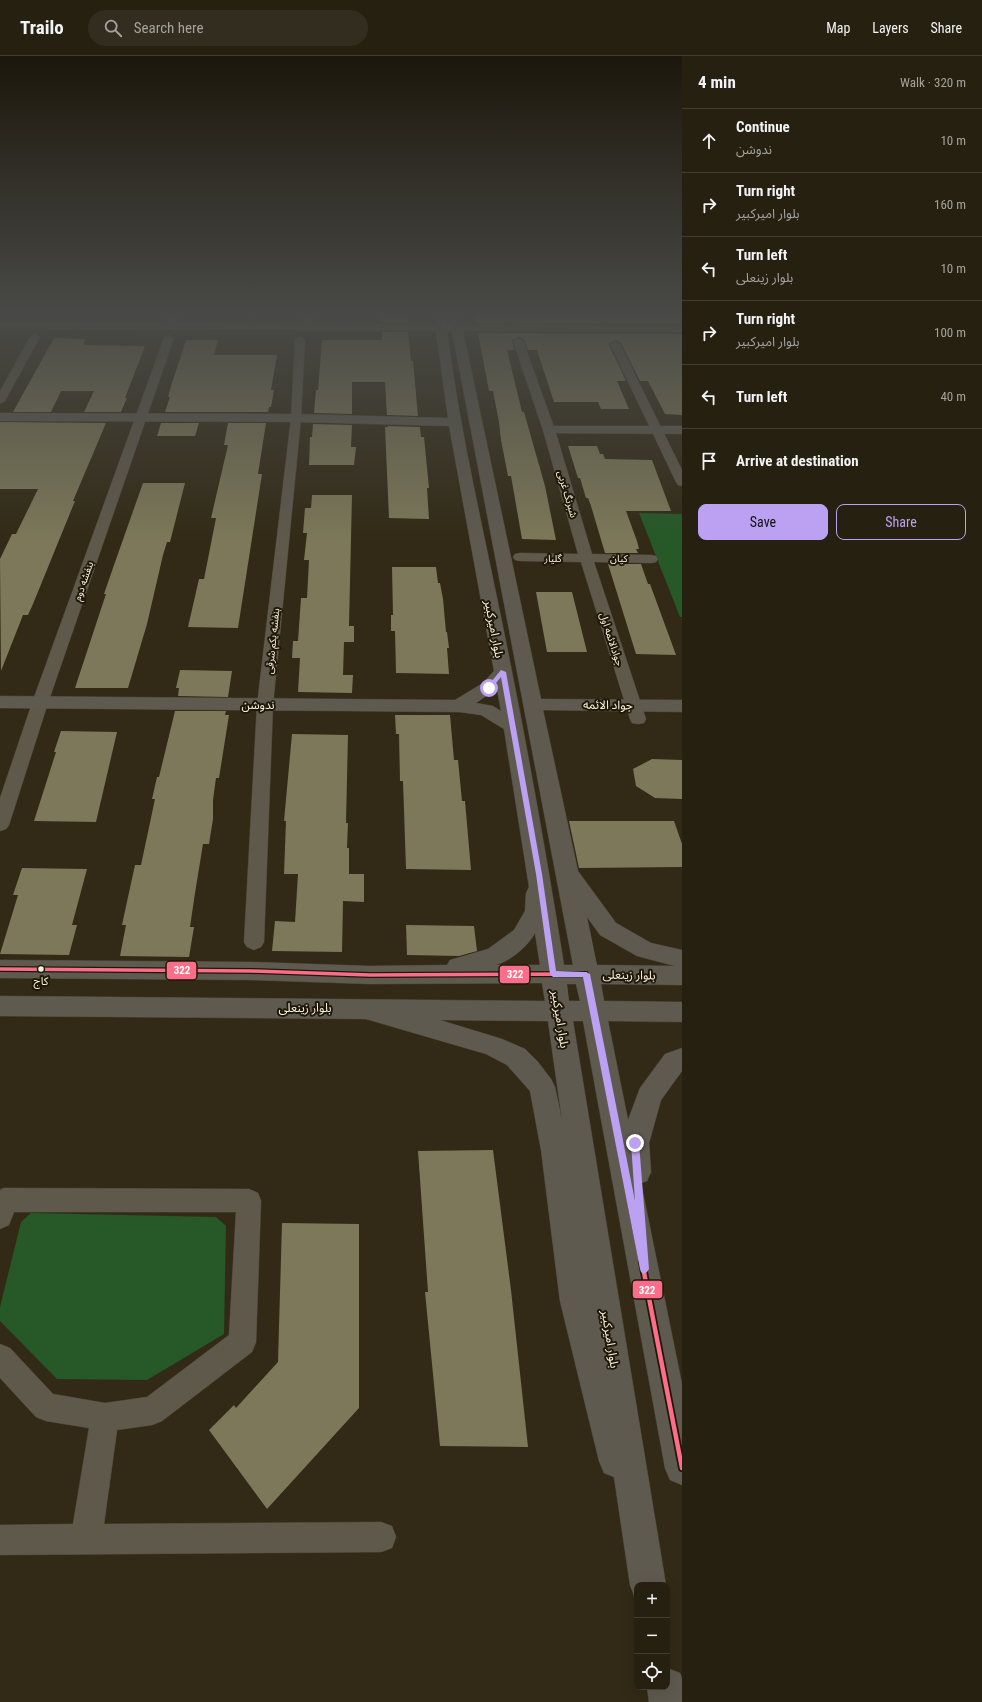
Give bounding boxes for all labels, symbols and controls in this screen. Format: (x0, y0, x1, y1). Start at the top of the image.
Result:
search box (88, 10, 368, 46)
text: Trailo (20, 16, 64, 39)
icon: search (102, 17, 124, 39)
text: Search here (134, 19, 203, 37)
text: Map (826, 20, 850, 36)
text: Layers (872, 20, 909, 36)
text: Share (931, 20, 962, 36)
text: 4 min (698, 72, 736, 92)
text: Walk · 320 m (900, 75, 966, 90)
text: Continue (736, 118, 790, 136)
icon: ahead (698, 130, 720, 152)
text: 10 m (940, 133, 966, 148)
text: ندوشن (736, 142, 772, 157)
text: Turn right (736, 182, 795, 200)
icon: right (698, 194, 720, 216)
text: 160 m (934, 197, 966, 212)
text: بلوار امیرکبیر (736, 206, 800, 221)
text: Turn left (736, 246, 787, 264)
icon: left (698, 258, 720, 280)
text: 10 m (940, 261, 966, 276)
text: بلوار زینعلی (736, 270, 793, 285)
text: Turn right (736, 310, 795, 328)
icon: right (698, 322, 720, 344)
text: 100 m (934, 325, 966, 340)
text: بلوار امیرکبیر (736, 334, 800, 349)
icon: left (698, 386, 720, 408)
text: Turn left (736, 388, 787, 406)
text: 40 m (940, 389, 966, 404)
icon: arrive (698, 450, 720, 472)
text: Arrive at destination (736, 452, 859, 470)
street label: شبرنگ غربی (555, 469, 580, 519)
button: Save (698, 504, 828, 540)
button: Share (836, 504, 966, 540)
street label: گلیار (543, 553, 563, 565)
street label: کیان (610, 553, 629, 564)
street label: بنفشه دوم (72, 560, 98, 603)
street label: بلوار امیرکبیر (481, 598, 506, 659)
street label: بنفشه یکم شرقی (264, 607, 283, 675)
street label: جوادالائمه اول (597, 611, 625, 668)
route start (480, 679, 498, 697)
street label: ندوشن (241, 698, 275, 712)
street label: جواد الائمه (583, 698, 633, 712)
line badge: 322 (166, 961, 197, 980)
marker: کاج (36, 964, 46, 974)
text: 322 (174, 964, 191, 977)
line badge: 322 (499, 965, 530, 984)
text: 322 (507, 968, 524, 981)
street label: بلوار زینعلی (602, 968, 656, 983)
place label: کاج (34, 975, 49, 989)
street label: بلوار امیرکبیر (548, 988, 572, 1049)
street label: بلوار زینعلی (279, 1001, 331, 1015)
route end (626, 1134, 644, 1152)
line badge: 322 (632, 1280, 663, 1299)
text: 322 (639, 1284, 656, 1297)
street label: بلوار امیرکبیر (598, 1308, 622, 1369)
map controls (634, 1582, 670, 1690)
button: + (634, 1582, 670, 1618)
button: − (634, 1618, 670, 1654)
button: locate (634, 1654, 670, 1690)

